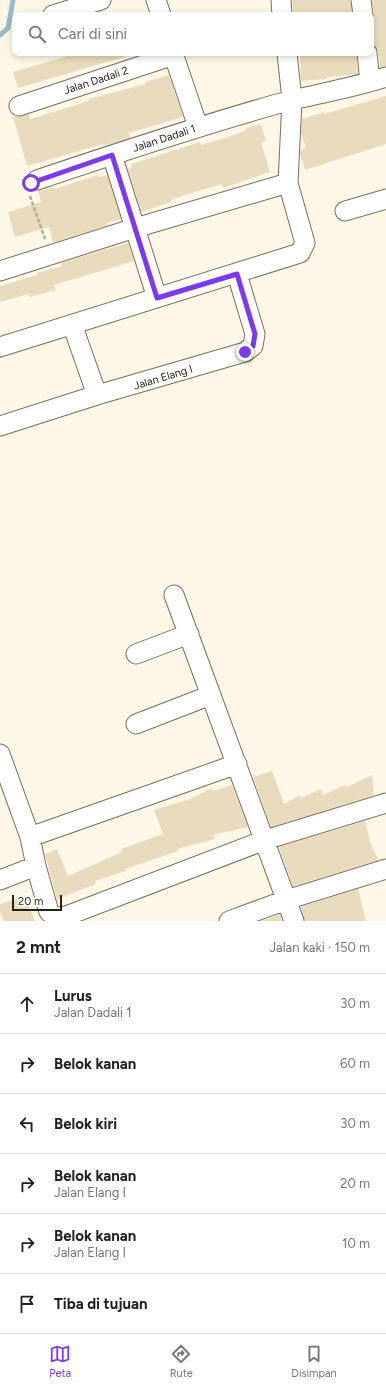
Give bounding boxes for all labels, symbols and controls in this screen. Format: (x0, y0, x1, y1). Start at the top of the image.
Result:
search box (12, 12, 374, 56)
icon: search (26, 23, 48, 45)
text: Cari di sini (58, 25, 127, 43)
street label: Jalan Dadali 2 (62, 64, 130, 97)
street label: Jalan Dadali 1 (131, 122, 197, 155)
route start (22, 174, 40, 192)
route end (236, 343, 254, 361)
street label: Jalan Elang I (132, 362, 194, 393)
scale bar (12, 893, 62, 912)
text: 20 m (18, 895, 43, 908)
text: 2 mnt (16, 937, 61, 957)
text: Jalan kaki · 150 m (269, 940, 370, 955)
text: Lurus (54, 987, 92, 1005)
icon: ahead (16, 993, 38, 1015)
text: 30 m (340, 996, 370, 1011)
text: Jalan Dadali 1 (54, 1005, 132, 1020)
icon: right (16, 1053, 38, 1075)
text: Belok kanan (54, 1055, 136, 1073)
text: 60 m (340, 1056, 370, 1071)
icon: left (16, 1113, 38, 1135)
text: Belok kiri (54, 1115, 117, 1133)
text: 30 m (340, 1116, 370, 1131)
text: Belok kanan (54, 1167, 136, 1185)
icon: right (16, 1173, 38, 1195)
text: 20 m (340, 1176, 370, 1191)
text: Jalan Elang I (54, 1185, 126, 1200)
text: Belok kanan (54, 1227, 136, 1245)
icon: right (16, 1233, 38, 1255)
text: 10 m (342, 1236, 370, 1251)
text: Jalan Elang I (54, 1245, 126, 1260)
icon: arrive (16, 1293, 38, 1315)
text: Tiba di tujuan (54, 1295, 148, 1313)
tab: Peta (49, 1343, 71, 1380)
tab: Rute (170, 1343, 193, 1380)
tab: Disimpan (291, 1343, 337, 1380)

